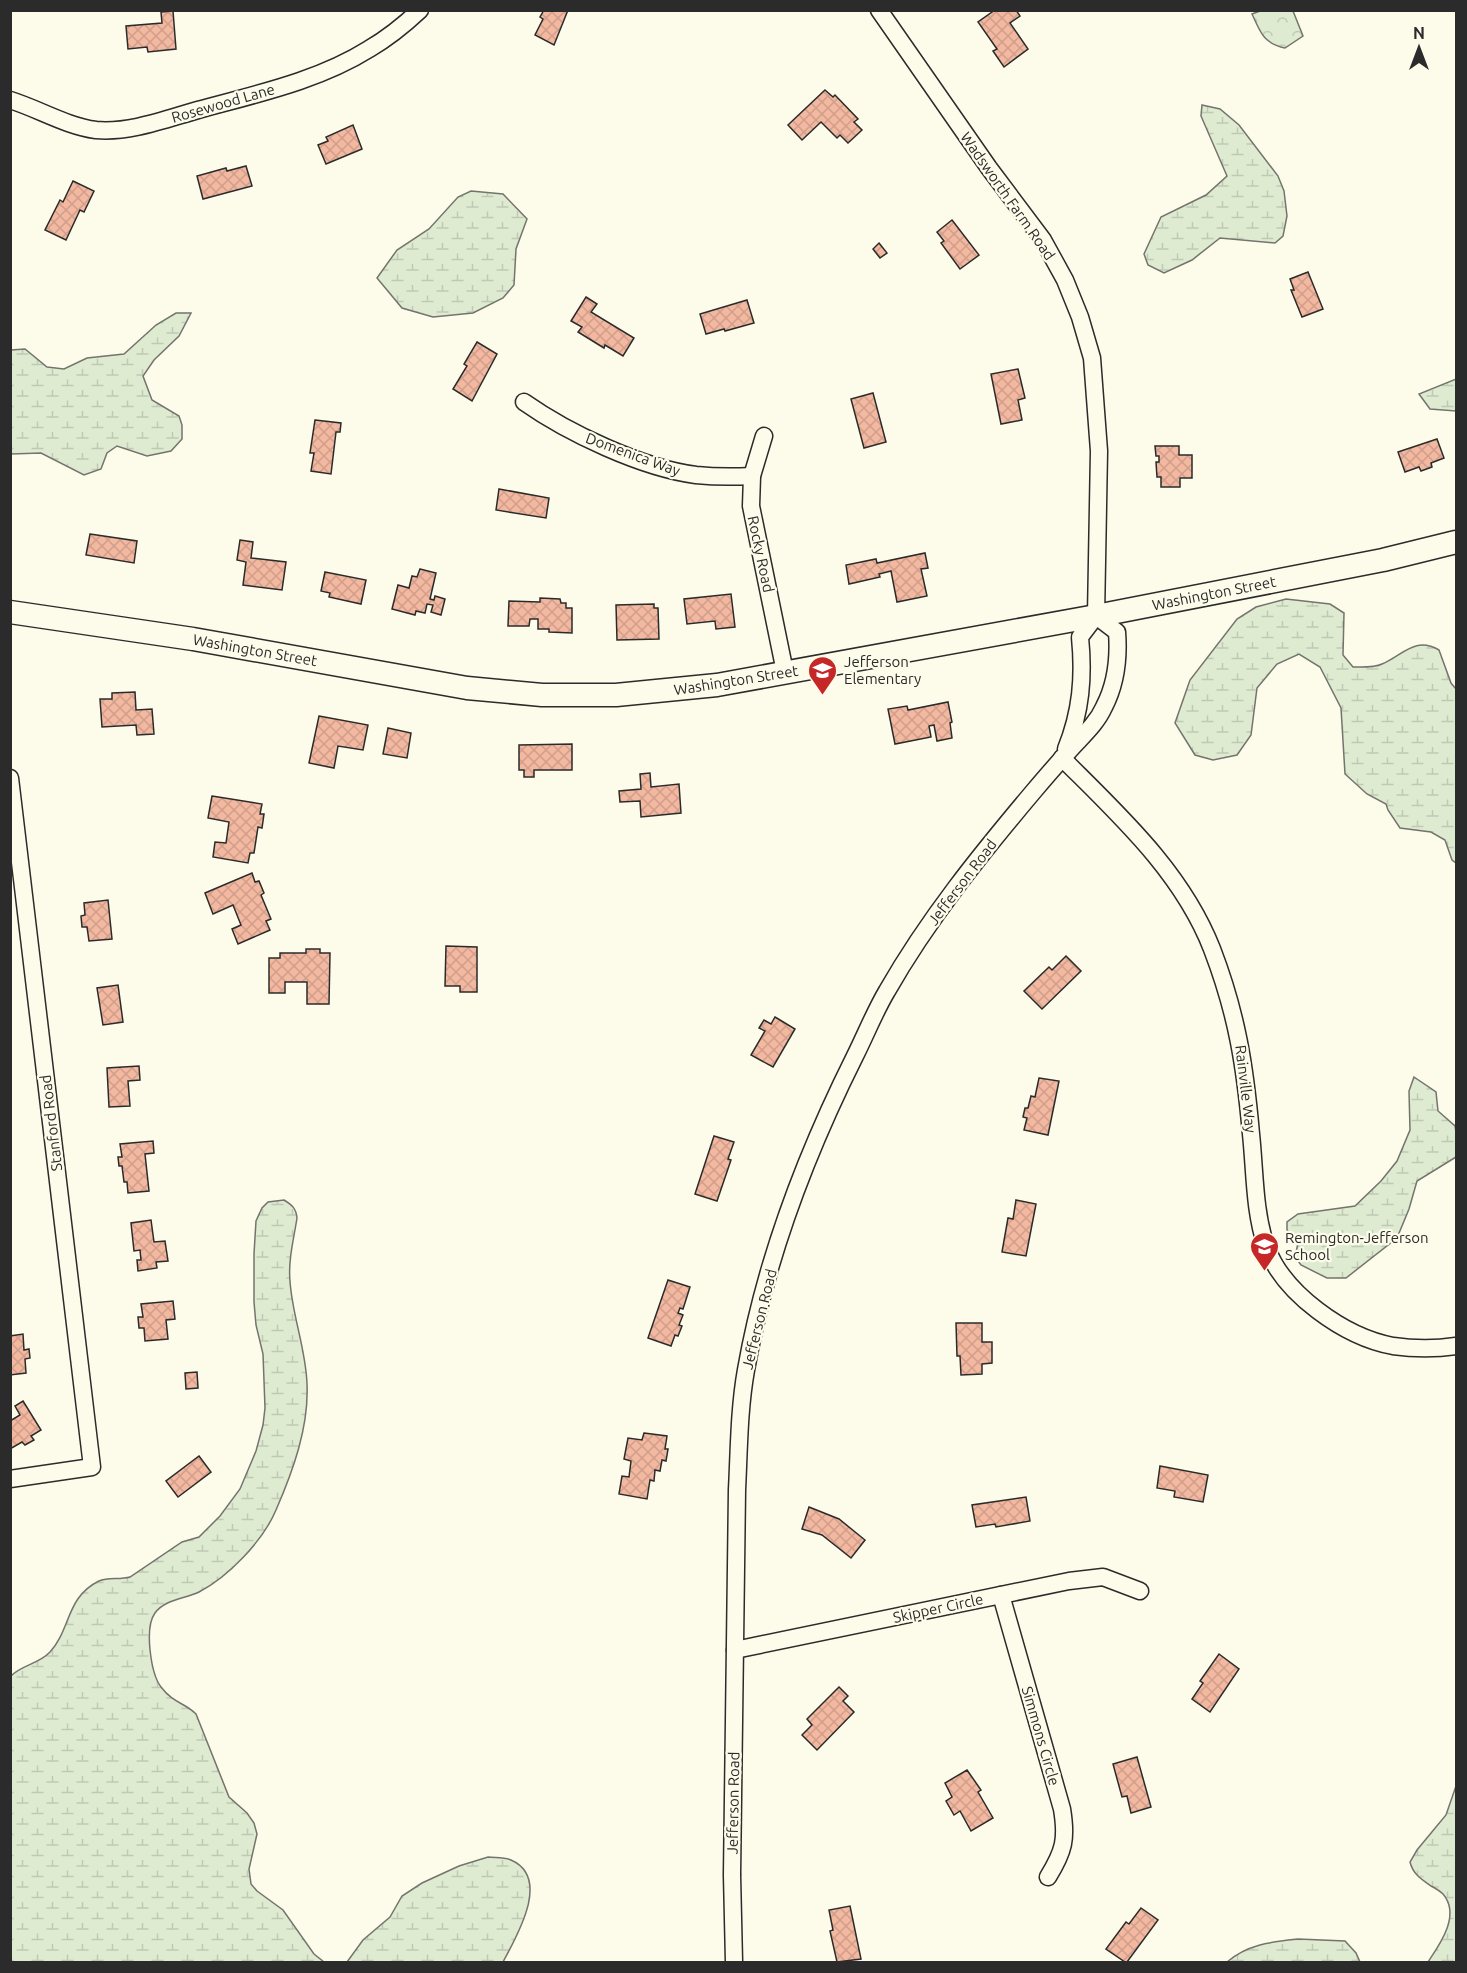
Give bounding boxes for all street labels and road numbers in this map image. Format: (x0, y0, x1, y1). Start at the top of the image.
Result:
street label: Rosewood Lane (169, 80, 277, 126)
street label: Wadsworth Farm Road (957, 129, 1059, 263)
street label: Domenica Way (583, 429, 683, 479)
street label: Rocky Road (745, 514, 777, 594)
street label: Washington Street (1151, 573, 1277, 613)
street label: Washington Street (192, 631, 318, 669)
street label: Washington Street (673, 662, 800, 698)
street label: Jefferson Road (924, 836, 1000, 928)
street label: Rainville Way (1232, 1044, 1260, 1134)
street label: Stanford Road (37, 1074, 65, 1172)
street label: Jefferson Road (738, 1267, 780, 1371)
street label: Skipper Circle (891, 1590, 985, 1626)
street label: Simmons Circle (1019, 1684, 1063, 1788)
street label: Jefferson Road (724, 1751, 742, 1855)

